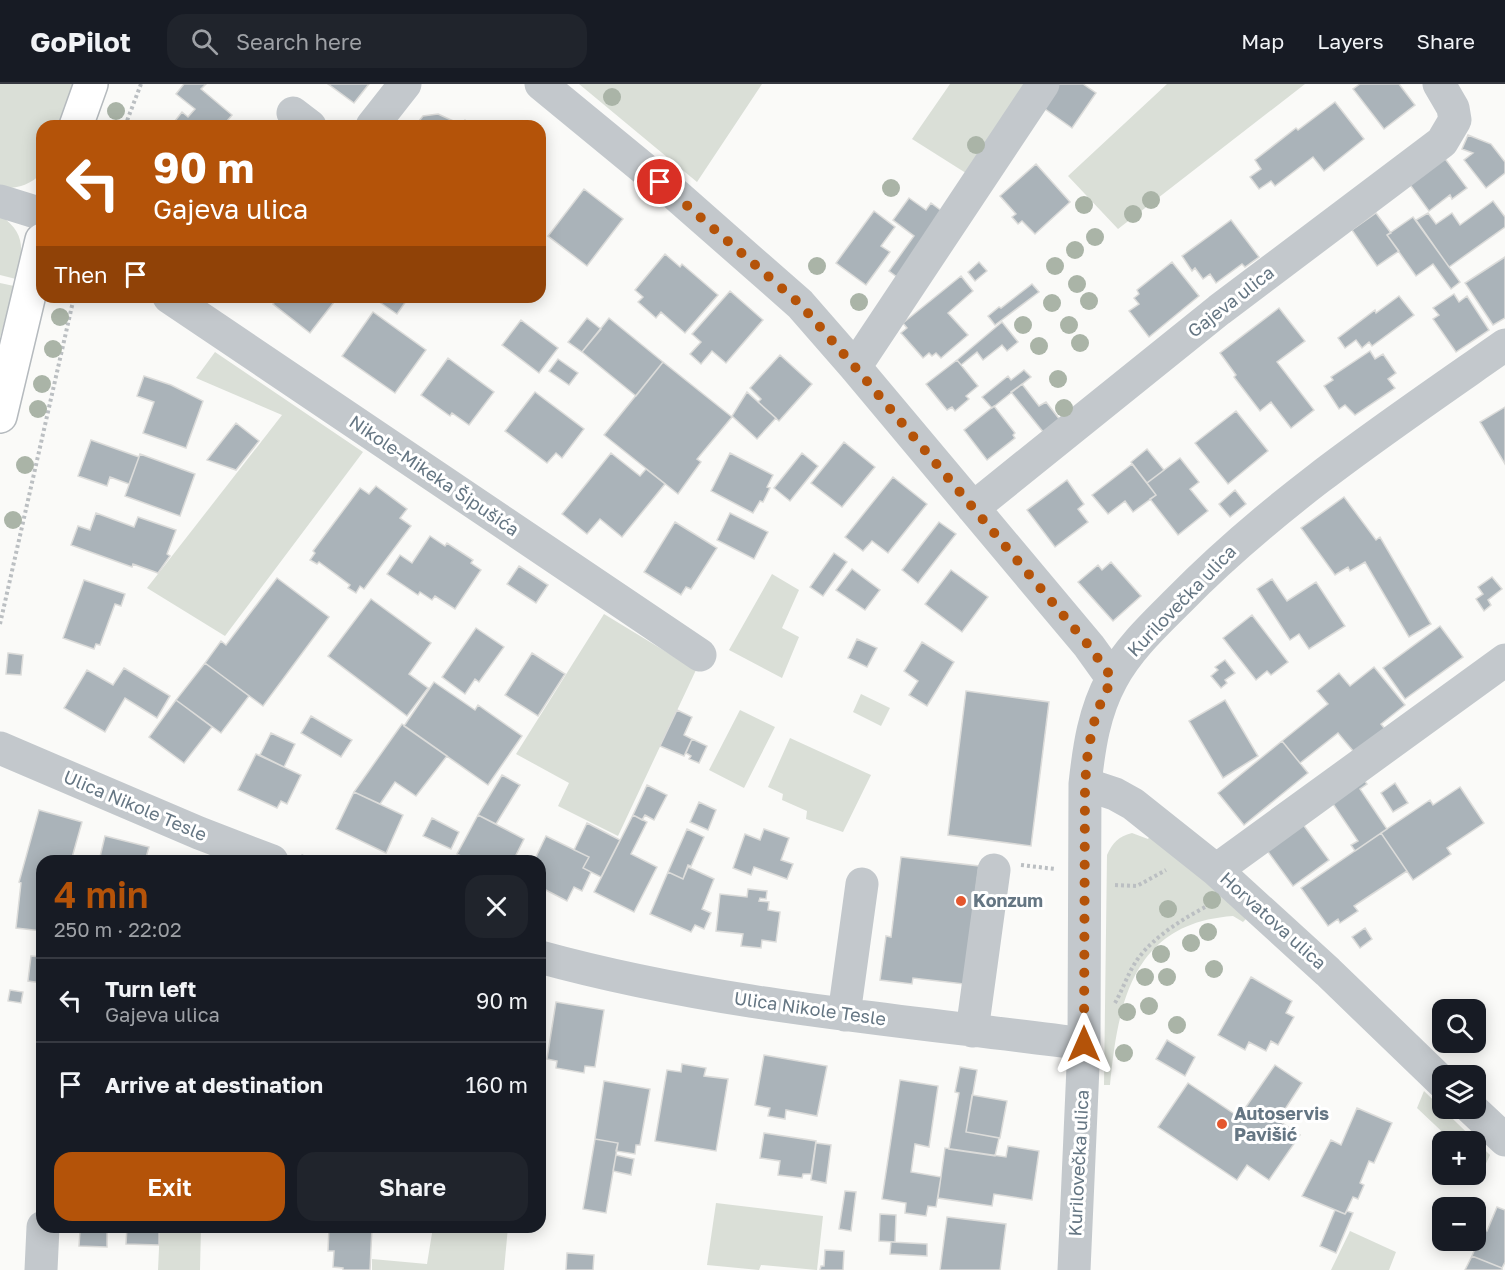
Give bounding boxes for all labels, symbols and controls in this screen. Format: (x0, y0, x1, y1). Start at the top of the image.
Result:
search box (167, 14, 587, 68)
text: GoPilot (30, 25, 131, 58)
icon: search (188, 25, 221, 58)
text: Search here (236, 28, 362, 55)
text: Map (1241, 28, 1284, 54)
text: Layers (1317, 28, 1384, 54)
text: Share (1417, 28, 1475, 54)
text: 90 m (153, 142, 254, 192)
icon: left (54, 144, 132, 222)
pin (634, 156, 685, 207)
icon: arrive (643, 165, 676, 198)
text: Gajeva ulica (153, 193, 308, 225)
icon: arrive (119, 258, 152, 291)
text: Then (54, 261, 107, 288)
street label: Gajeva ulica (1183, 261, 1278, 342)
street label: Nikole-Mikeka Šipušića (346, 410, 524, 540)
street label: Kurilovečka ulica (1122, 540, 1240, 661)
street label: Ulica Nikole Tesle (60, 765, 210, 845)
street label: Horvatova ulica (1216, 867, 1331, 974)
text: 4 min (54, 873, 149, 916)
button: close (465, 875, 528, 938)
place label: Konzum (973, 889, 1043, 911)
marker: Konzum (954, 894, 968, 908)
text: 250 m · 22:02 (54, 917, 182, 941)
text: Turn left (105, 975, 196, 1002)
icon: left (54, 984, 87, 1017)
street label: Ulica Nikole Tesle (733, 986, 888, 1030)
text: 90 m (476, 987, 528, 1014)
map controls (1432, 999, 1486, 1251)
button: search (1432, 999, 1486, 1053)
text: Gajeva ulica (105, 1002, 220, 1026)
position arrow (1052, 1012, 1116, 1076)
button: layers (1432, 1065, 1486, 1119)
icon: arrive (54, 1068, 87, 1101)
text: Arrive at destination (105, 1071, 323, 1098)
text: 160 m (465, 1071, 528, 1098)
street label: Kurilovečka ulica (1063, 1089, 1093, 1237)
place label: Autoservis Pavišić (1234, 1102, 1329, 1145)
marker: Autoservis Pavišić (1215, 1117, 1229, 1131)
button: + (1432, 1131, 1486, 1185)
button: Exit (54, 1152, 285, 1221)
button: Share (297, 1152, 528, 1221)
button: − (1432, 1197, 1486, 1251)

